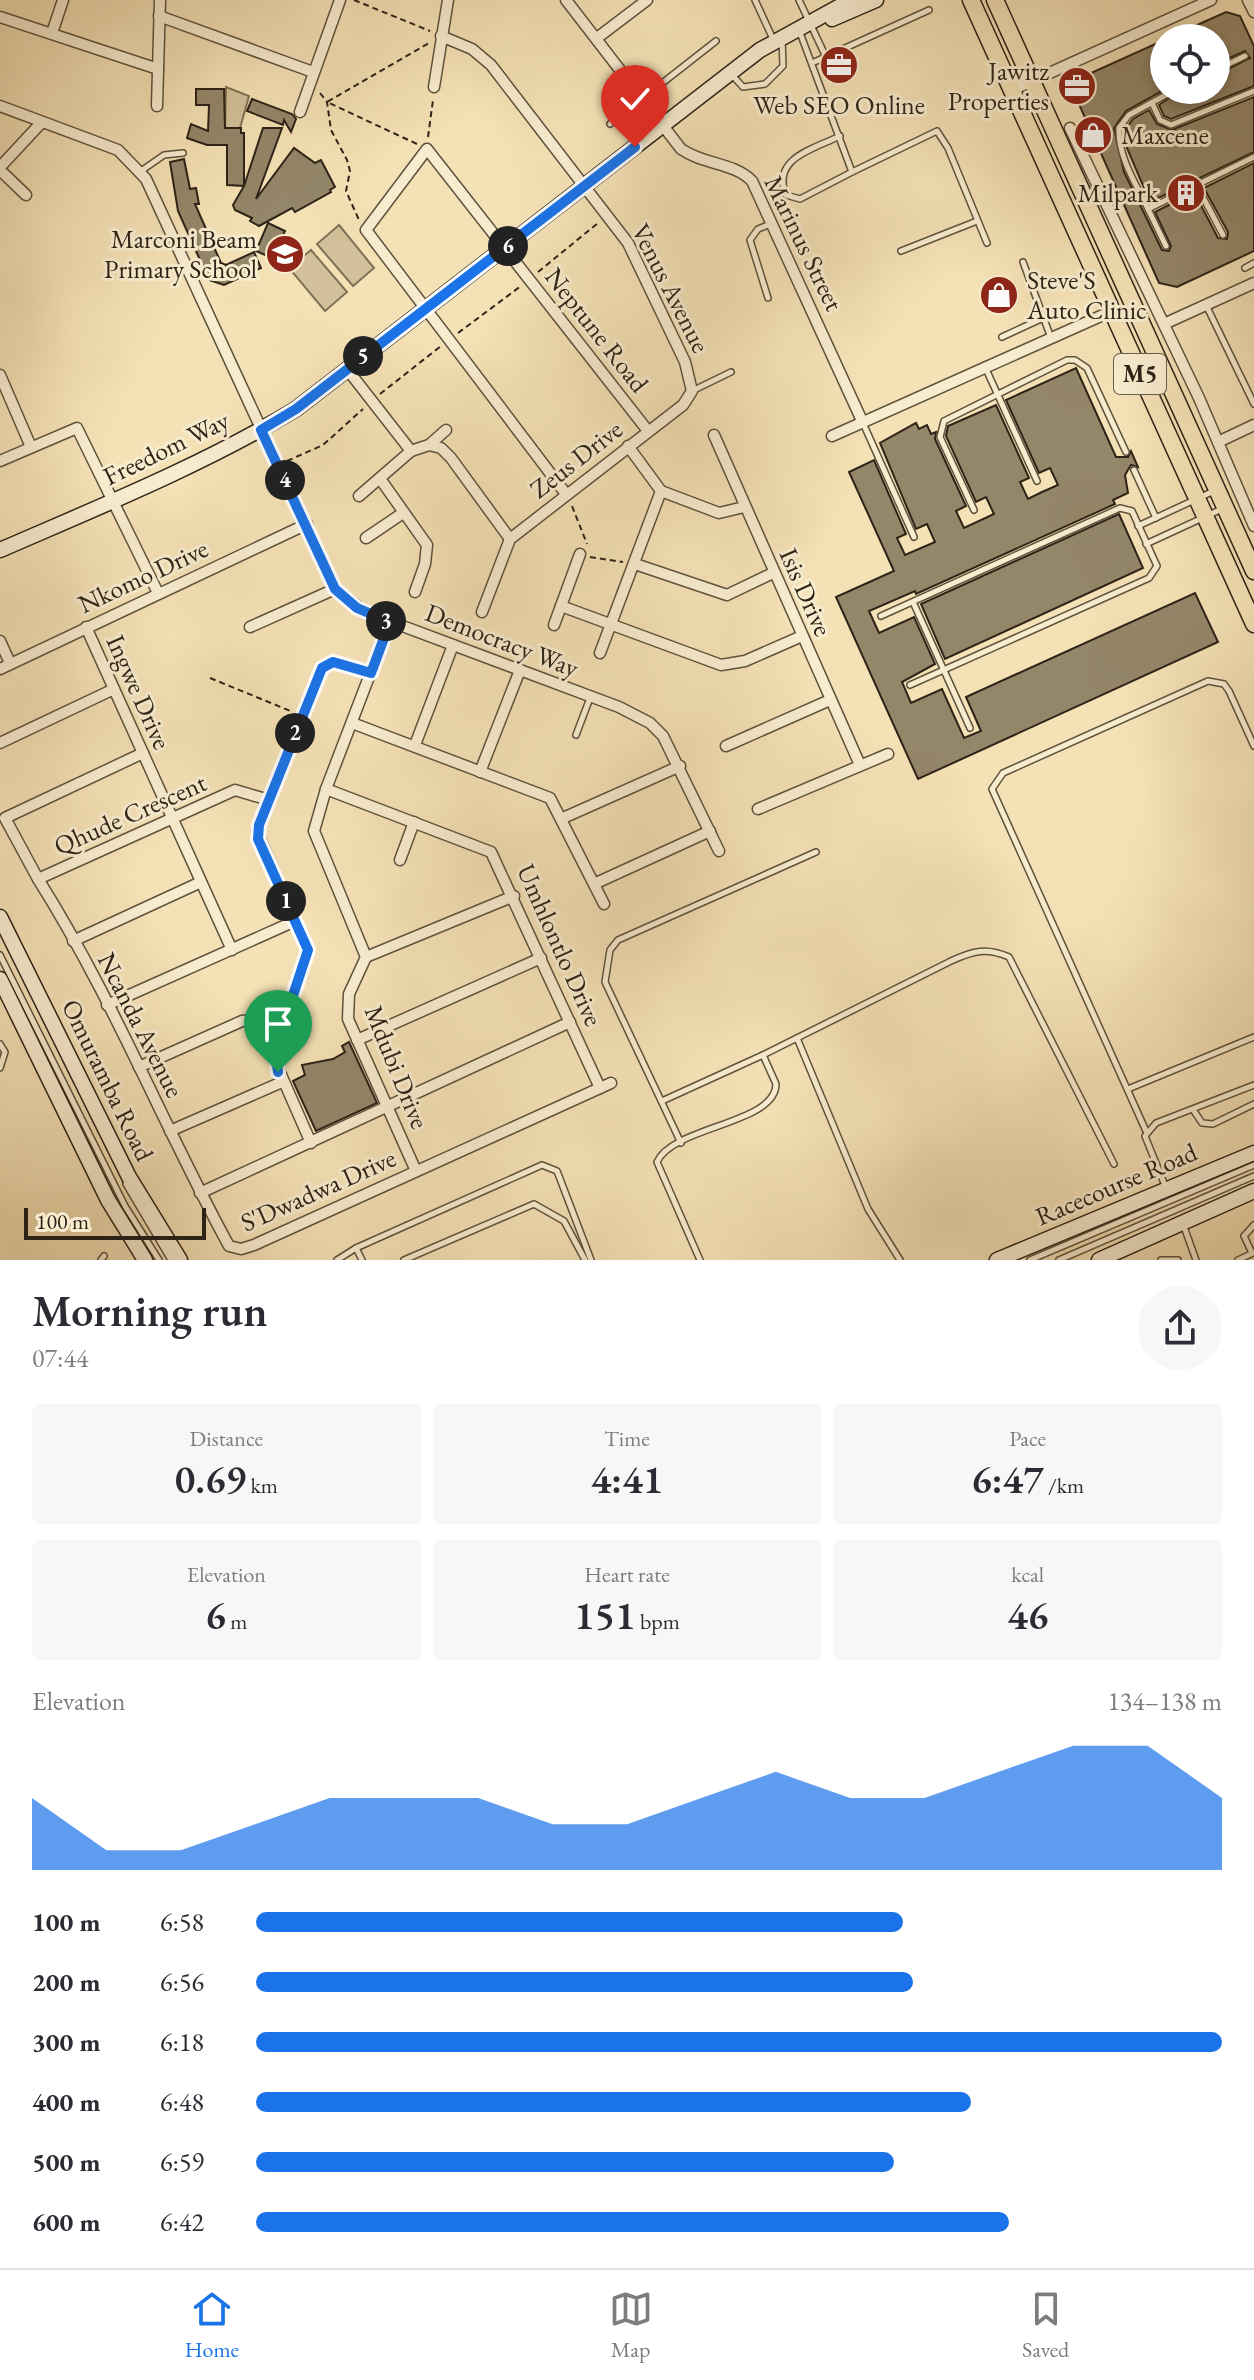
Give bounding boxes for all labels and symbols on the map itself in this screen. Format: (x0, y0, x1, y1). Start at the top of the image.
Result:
office icon: Web SEO Online (818, 44, 860, 86)
place label: Jawitz Properties (948, 54, 1049, 118)
pin (601, 65, 669, 147)
office icon: Jawitz Properties (1056, 65, 1098, 107)
place label: Web SEO Online (753, 88, 925, 122)
shop icon: Maxcene (1072, 114, 1114, 156)
place label: Maxcene (1121, 118, 1209, 152)
street label: Marinus Street (757, 170, 851, 316)
building icon: Milpark (1165, 172, 1207, 214)
place label: Milpark (1078, 176, 1159, 210)
street label: Venus Avenue (624, 218, 718, 358)
place label: Marconi Beam Primary School (104, 222, 257, 286)
pin: 6 (488, 226, 528, 266)
school or university icon: Marconi Beam Primary School (264, 233, 306, 275)
street label: Neptune Road (538, 261, 657, 400)
place label: Steve'S Auto Clinic (1026, 263, 1147, 327)
shop icon: Steve'S Auto Clinic (978, 274, 1020, 316)
pin: 5 (343, 336, 383, 376)
road number: M5 (1114, 354, 1166, 394)
street label: Freedom Way (97, 403, 235, 493)
street label: Zeus Drive (523, 412, 629, 506)
pin: 4 (265, 460, 305, 500)
street label: Nkomo Drive (73, 531, 213, 621)
street label: Isis Drive (772, 543, 840, 641)
street label: Democracy Way (421, 595, 584, 685)
pin: 3 (366, 601, 406, 641)
street label: Ingwe Drive (99, 629, 179, 755)
pin: 2 (275, 713, 315, 753)
street label: Qhude Crescent (49, 765, 211, 863)
street label: Umhlontlo Drive (509, 859, 611, 1031)
pin: 1 (266, 881, 306, 921)
street label: Ncanda Avenue (90, 947, 192, 1103)
pin (244, 990, 312, 1072)
street label: Omuramba Road (54, 993, 162, 1167)
street label: Mdubi Drive (357, 1000, 437, 1134)
street label: Racecourse Road (1030, 1134, 1203, 1233)
street label: S'Dwadwa Drive (235, 1141, 401, 1239)
scale bar (24, 1204, 206, 1240)

